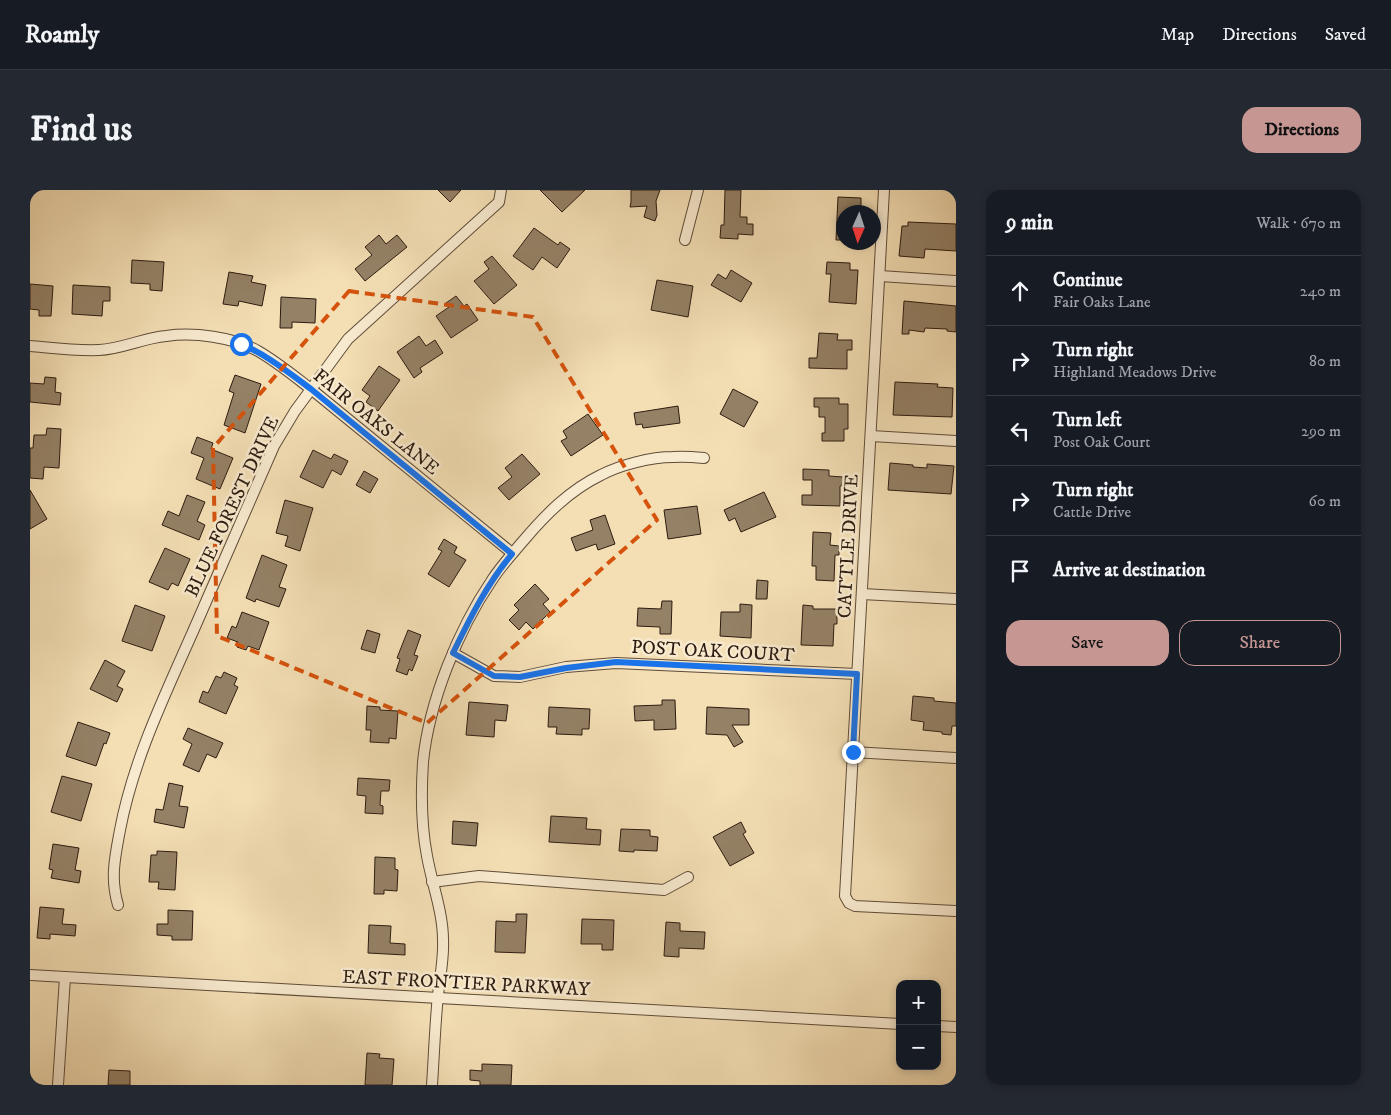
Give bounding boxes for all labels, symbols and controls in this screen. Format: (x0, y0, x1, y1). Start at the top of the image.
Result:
text: Roamly (25, 20, 99, 50)
text: Map (1161, 24, 1194, 46)
text: Directions (1222, 24, 1297, 46)
text: Saved (1325, 24, 1366, 46)
button: Directions (1242, 107, 1361, 153)
text: Find us (30, 108, 132, 152)
north arrow (836, 205, 881, 250)
text: 9 min (1006, 210, 1053, 236)
text: Walk · 670 m (1256, 213, 1341, 233)
text: Continue (1053, 269, 1123, 292)
icon: ahead (1006, 277, 1034, 305)
text: 240 m (1300, 281, 1341, 301)
text: Fair Oaks Lane (1053, 292, 1151, 312)
route start (230, 333, 253, 356)
text: Turn right (1053, 339, 1133, 362)
icon: right (1006, 347, 1034, 375)
text: 80 m (1309, 351, 1341, 371)
text: Highland Meadows Drive (1053, 362, 1216, 382)
street label: FAIR OAKS LANE (308, 364, 444, 480)
text: Turn left (1053, 409, 1122, 432)
street label: BLUE FOREST DRIVE (180, 413, 284, 601)
icon: left (1006, 417, 1034, 445)
text: 290 m (1301, 421, 1341, 441)
text: Post Oak Court (1053, 432, 1150, 452)
street label: CATTLE DRIVE (833, 473, 864, 619)
text: Turn right (1053, 479, 1133, 502)
icon: right (1006, 487, 1034, 515)
text: 60 m (1309, 491, 1341, 511)
text: Cattle Drive (1053, 502, 1131, 522)
icon: arrive (1006, 557, 1034, 585)
text: Arrive at destination (1053, 559, 1205, 582)
button: Save (1006, 620, 1169, 666)
button: Share (1179, 620, 1341, 666)
street label: POST OAK COURT (631, 636, 796, 667)
route end (842, 741, 865, 764)
street label: EAST FRONTIER PARKWAY (341, 966, 592, 1002)
map controls (896, 980, 941, 1070)
button: + (896, 980, 941, 1025)
button: − (896, 1025, 941, 1070)

